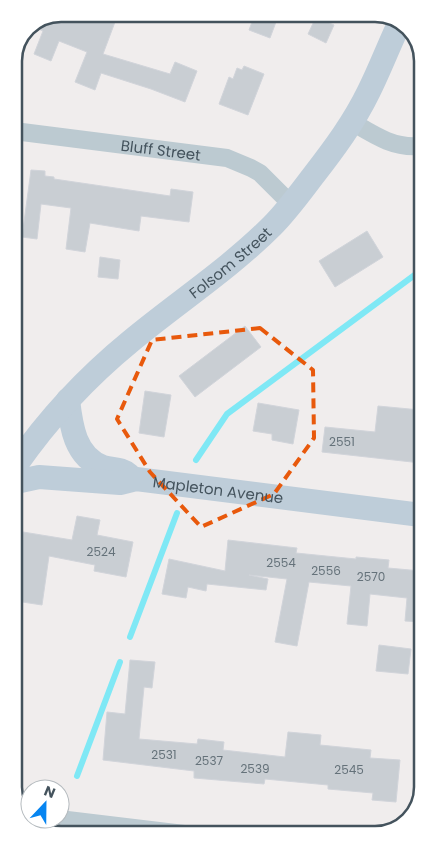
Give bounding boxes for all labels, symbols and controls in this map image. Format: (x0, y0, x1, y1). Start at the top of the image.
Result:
street label: Bluff Street (120, 134, 202, 165)
street label: Folsom Street (184, 222, 276, 303)
house number: 2551 (329, 433, 355, 450)
street label: Mapleton Avenue (152, 471, 285, 508)
house number: 2524 (87, 543, 116, 560)
house number: 2554 (266, 554, 296, 571)
house number: 2556 (311, 562, 341, 579)
house number: 2570 (357, 568, 385, 585)
house number: 2531 (151, 746, 177, 763)
house number: 2537 (195, 752, 223, 769)
house number: 2539 (240, 760, 270, 777)
house number: 2545 (334, 761, 364, 778)
north arrow (20, 779, 70, 829)
text: N (41, 781, 58, 803)

